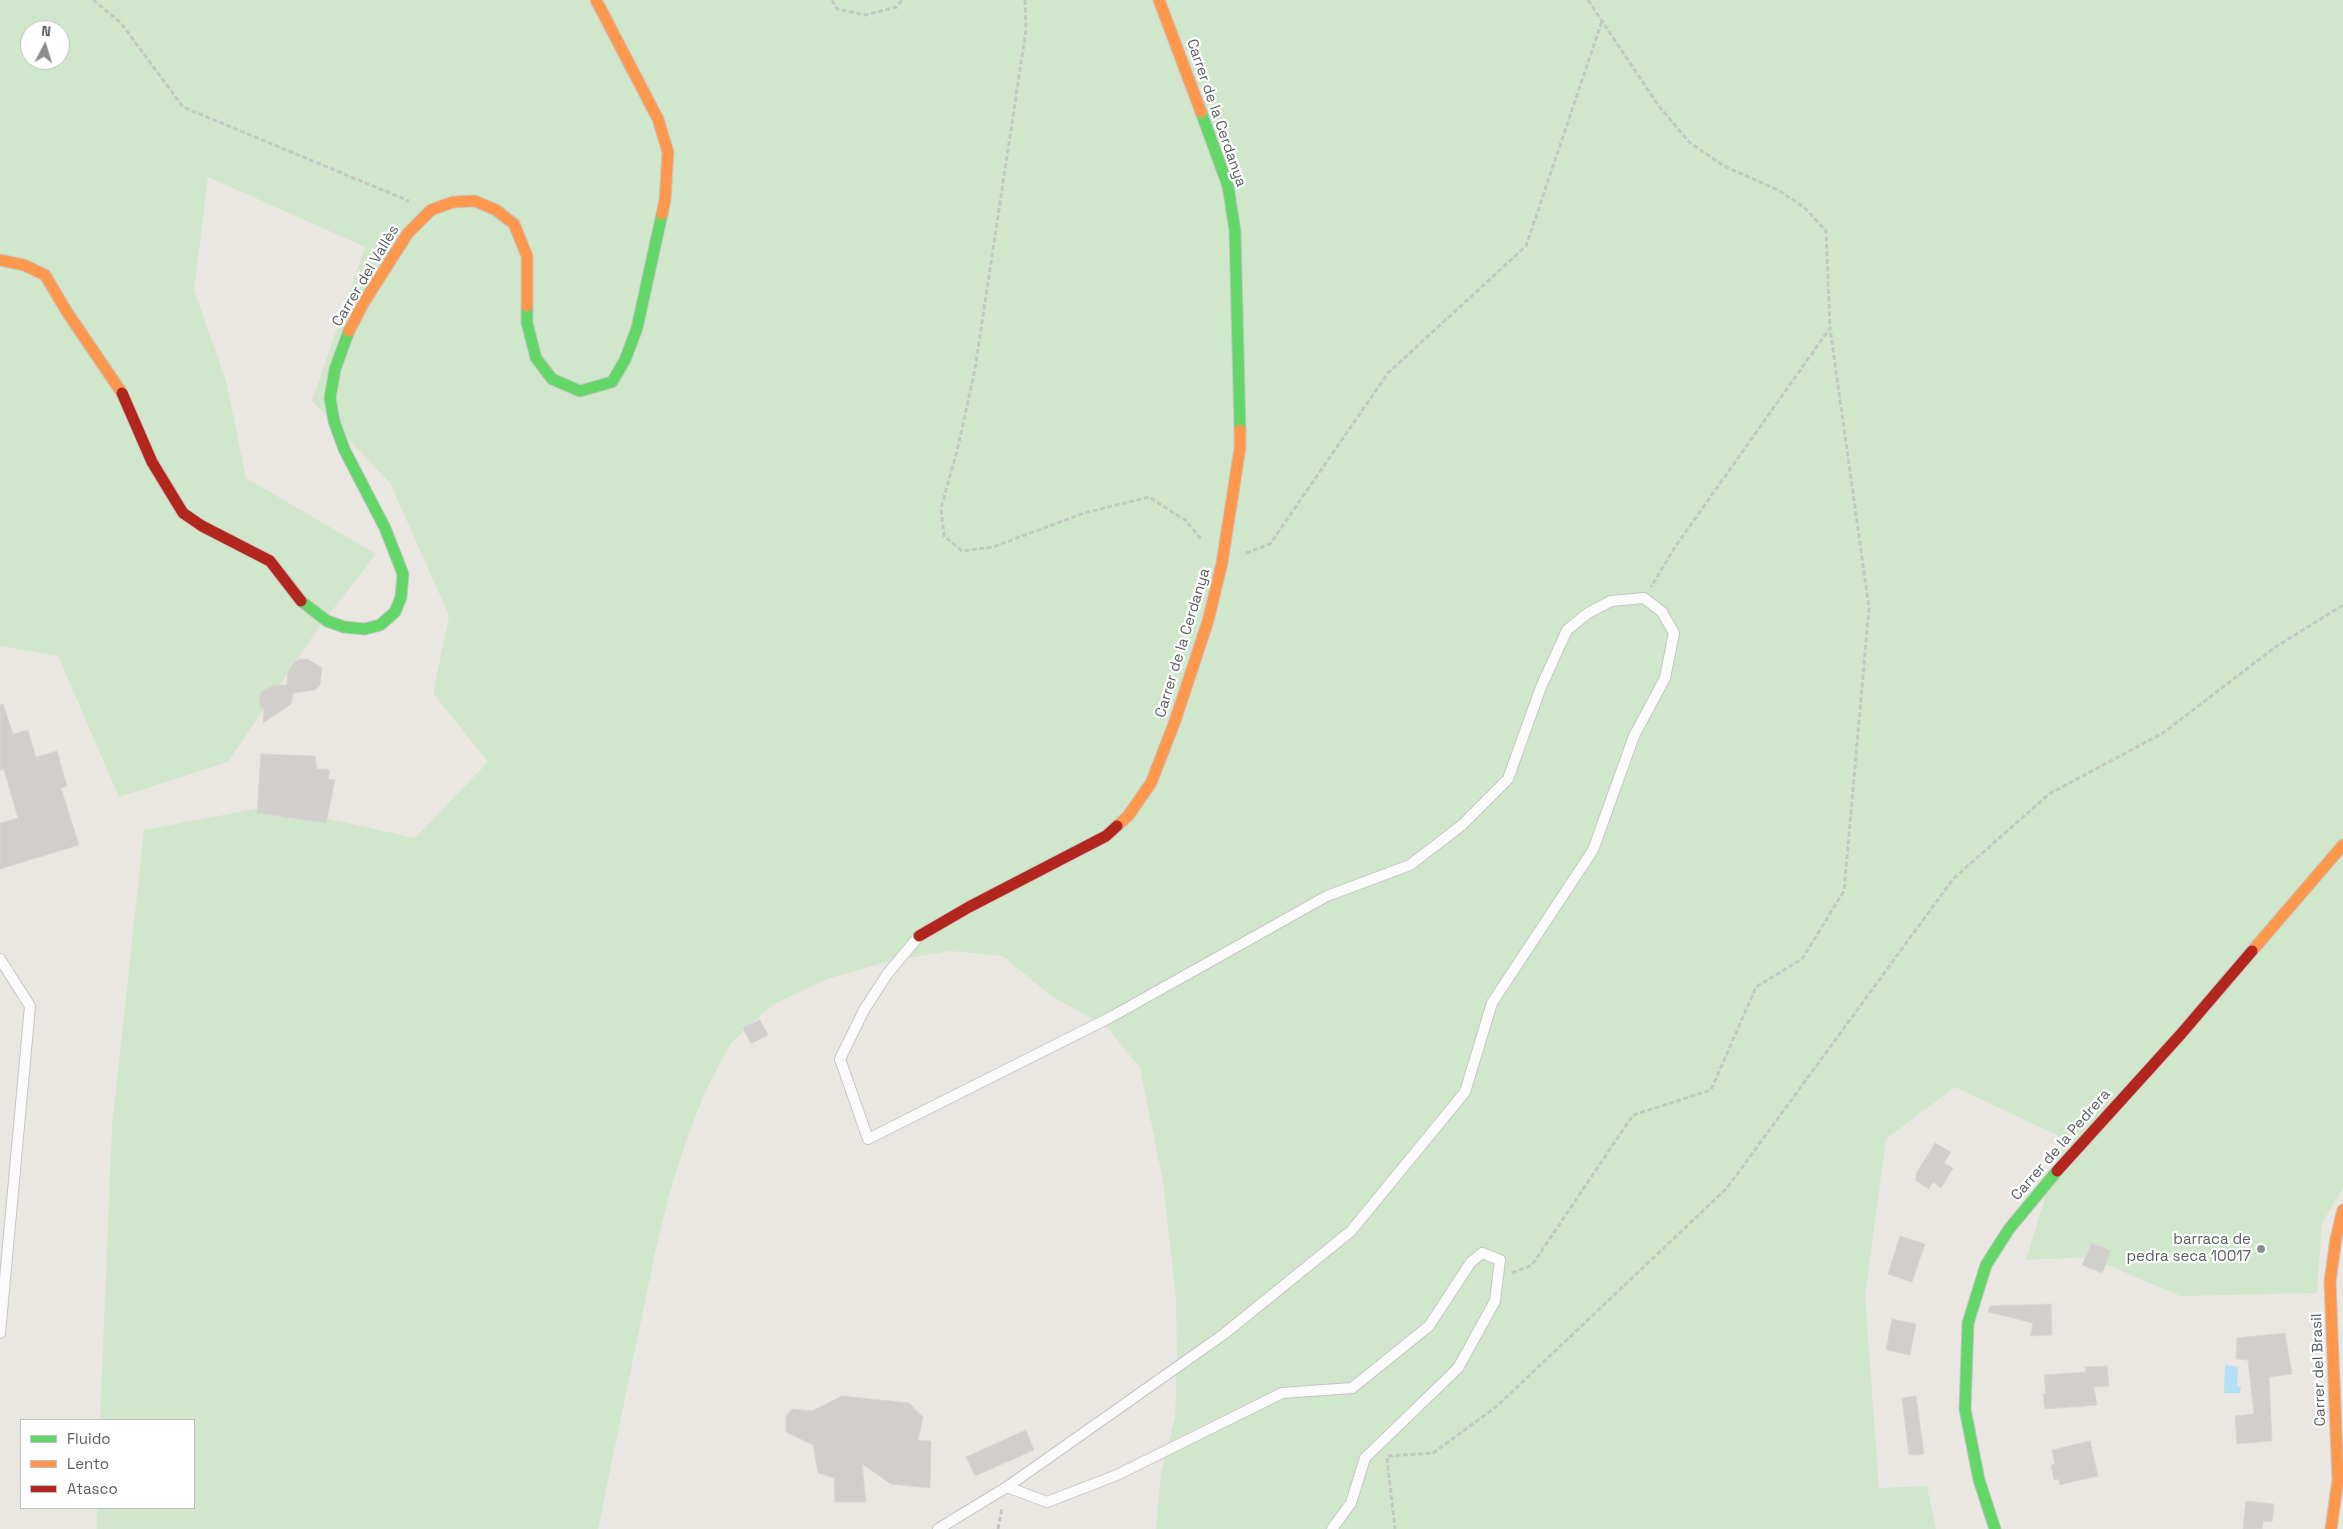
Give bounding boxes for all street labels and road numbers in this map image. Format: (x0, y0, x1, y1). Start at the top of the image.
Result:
street label: Carrer de la Cerdanya (1182, 37, 1250, 189)
street label: Carrer del Vallès (329, 222, 403, 330)
street label: Carrer de la Cerdanya (1152, 566, 1214, 720)
street label: Carrer de la Pedrera (2008, 1086, 2114, 1204)
street label: Carrer del Brasil (2308, 1313, 2330, 1427)

